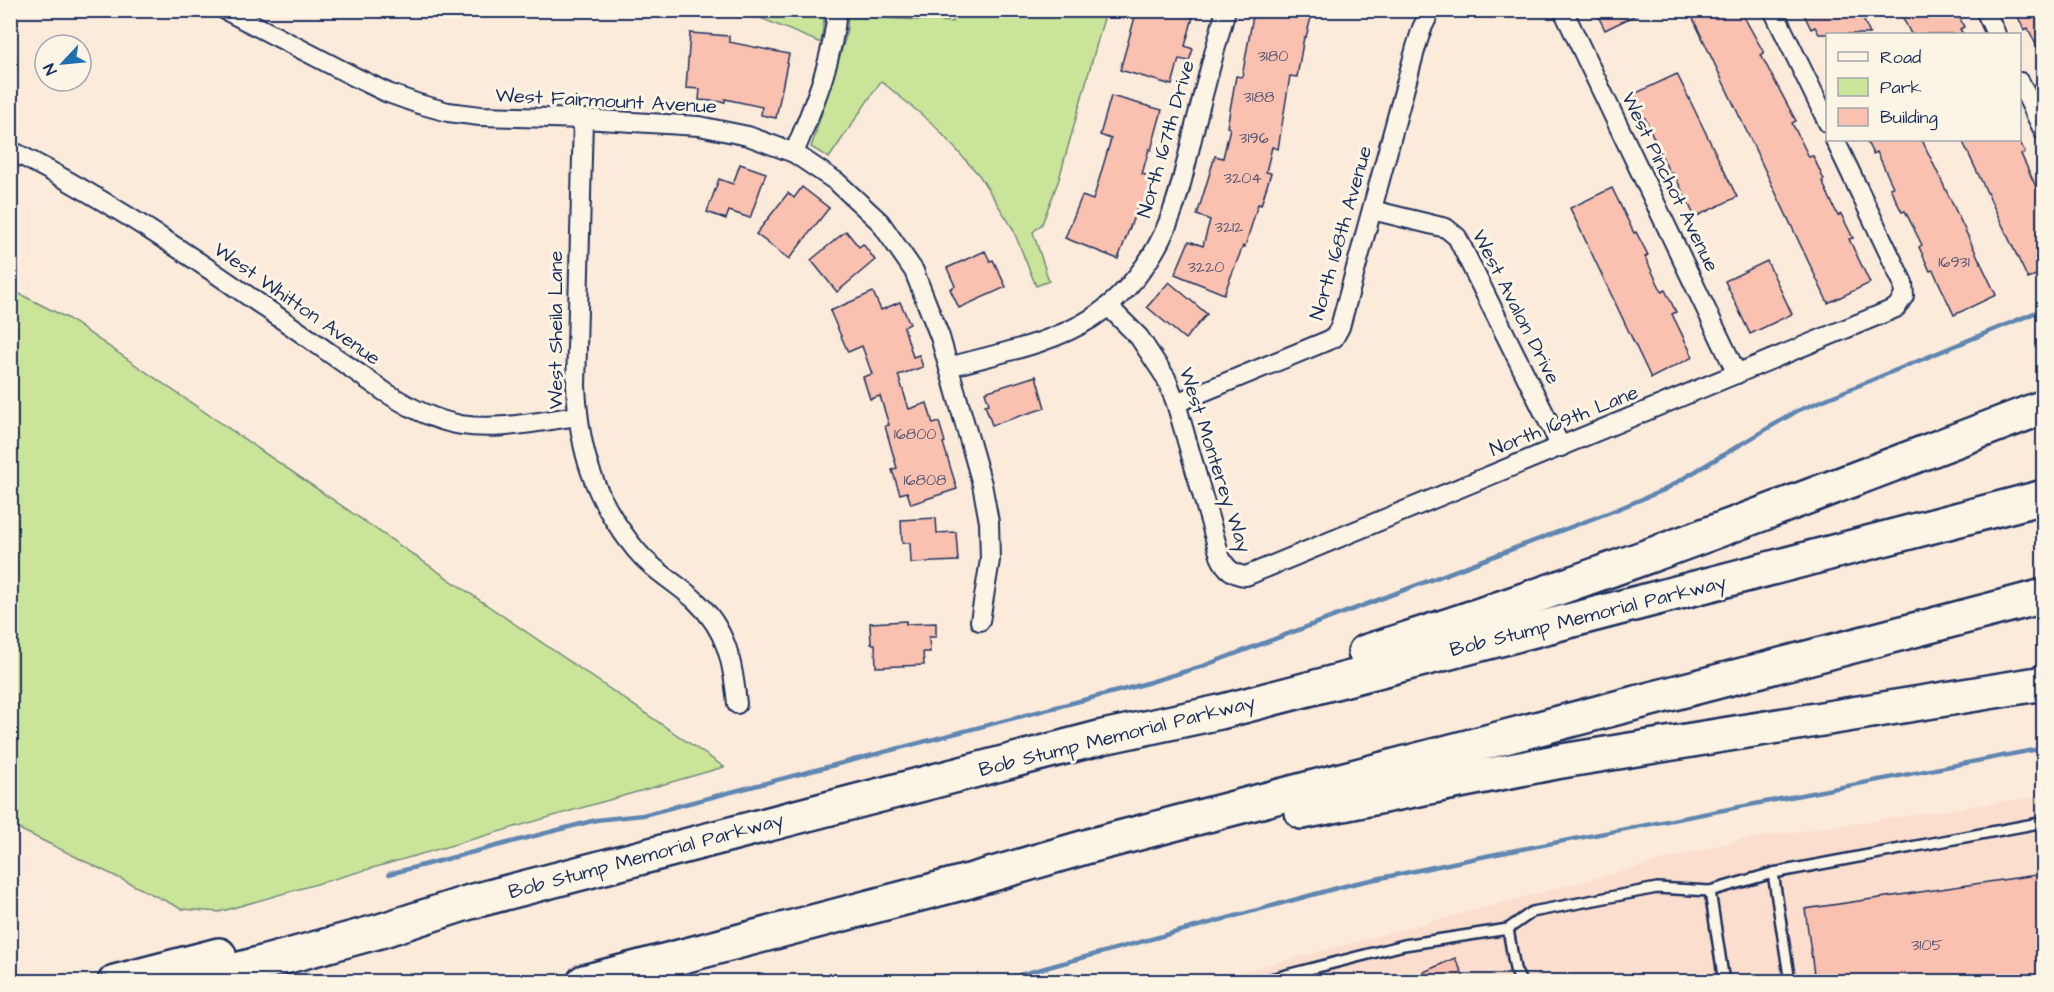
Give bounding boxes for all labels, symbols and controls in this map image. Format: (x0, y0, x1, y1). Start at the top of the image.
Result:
north arrow (33, 33, 93, 93)
legend (1826, 33, 2021, 141)
house number: 3180 (1258, 45, 1288, 67)
text: Road (1880, 45, 1921, 70)
street label: North 167th Drive (1130, 57, 1202, 221)
text: N (38, 60, 63, 78)
text: Park (1880, 75, 1922, 100)
street label: West Fairmount Avenue (494, 81, 718, 121)
house number: 3188 (1244, 86, 1274, 108)
street label: West Pinchot Avenue (1614, 88, 1726, 277)
text: Building (1880, 105, 1938, 131)
house number: 3196 (1239, 127, 1269, 149)
street label: North 168th Avenue (1303, 143, 1379, 323)
house number: 3204 (1224, 167, 1262, 189)
house number: 3212 (1215, 216, 1243, 238)
street label: West Avalon Drive (1465, 225, 1567, 389)
street label: West Whitton Avenue (208, 236, 386, 372)
street label: West Sheila Lane (542, 251, 570, 409)
house number: 16931 (1938, 251, 1970, 273)
house number: 3220 (1188, 256, 1224, 278)
street label: West Monterey Way (1171, 364, 1258, 557)
street label: North 169th Lane (1485, 378, 1643, 464)
house number: 16800 (894, 423, 936, 445)
house number: 16808 (904, 469, 946, 491)
street label: Bob Stump Memorial Parkway (1447, 568, 1729, 665)
street label: Bob Stump Memorial Parkway (976, 688, 1258, 785)
street label: Bob Stump Memorial Parkway (505, 806, 787, 907)
house number: 3105 (1911, 934, 1943, 956)

